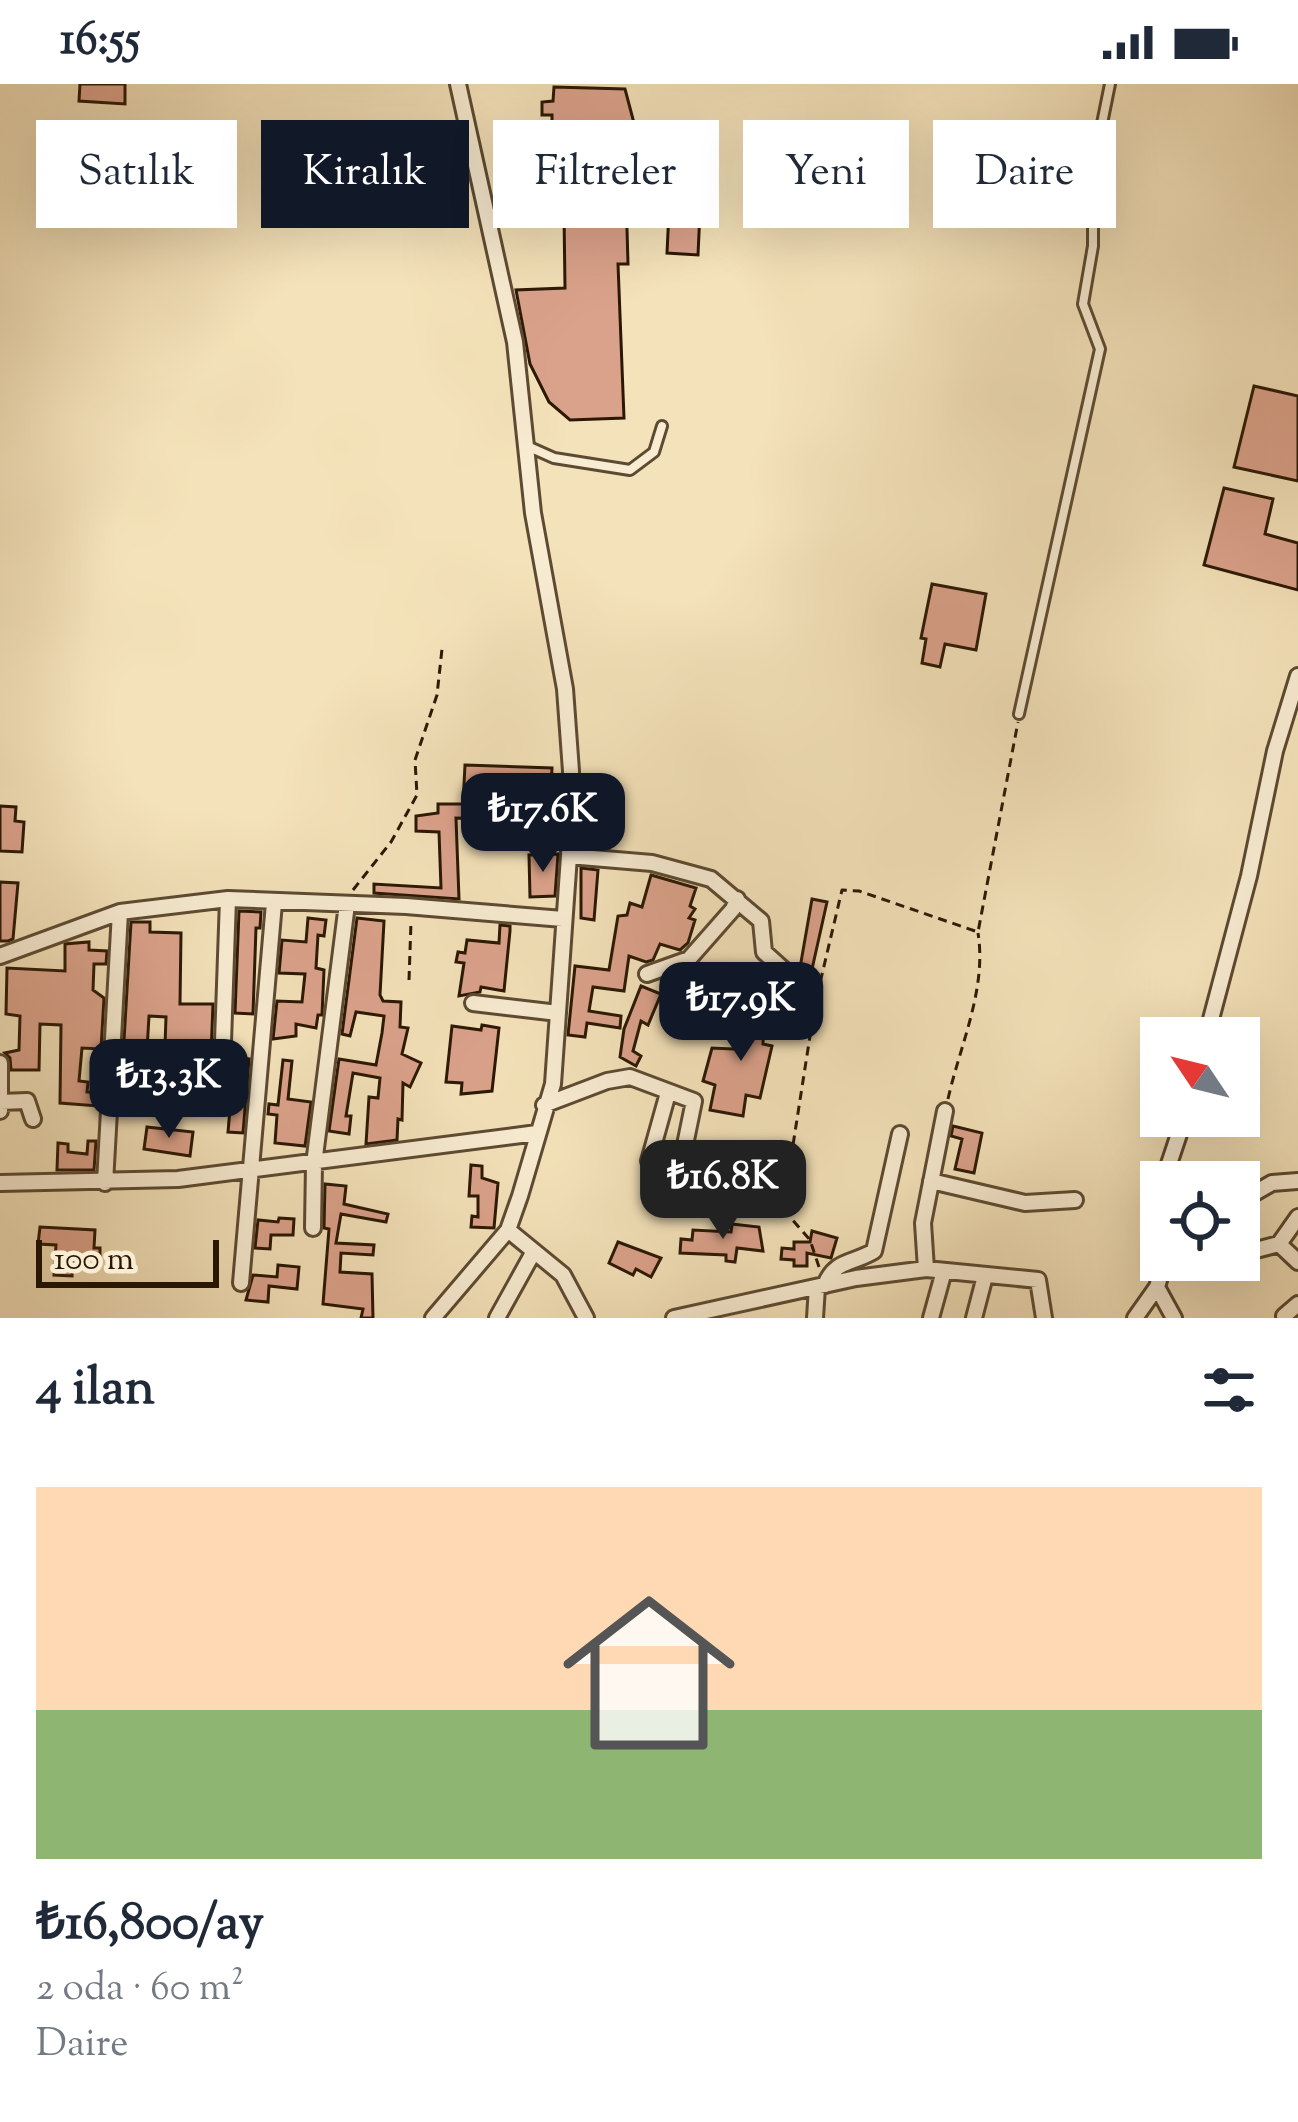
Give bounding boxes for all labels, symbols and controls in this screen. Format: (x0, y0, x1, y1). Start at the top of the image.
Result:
text: 16:55 (60, 10, 140, 75)
chip: Satılık (36, 120, 237, 228)
chip: Kiralık (261, 120, 469, 228)
chip: Filtreler (493, 120, 719, 228)
chip: Yeni (743, 120, 909, 228)
chip: Daire (933, 120, 1116, 228)
pin: ₺17.6K (445, 773, 641, 875)
text: ₺17.6K (488, 784, 598, 840)
pin: ₺17.9K (643, 962, 839, 1064)
text: ₺17.9K (686, 973, 796, 1029)
north arrow (1140, 1017, 1260, 1137)
map controls (1140, 1017, 1260, 1281)
pin: ₺13.3K (71, 1039, 267, 1141)
text: ₺13.3K (116, 1050, 222, 1106)
pin: ₺16.8K (625, 1140, 821, 1242)
text: ₺16.8K (667, 1151, 779, 1207)
button: locate (1140, 1161, 1260, 1281)
scale bar (36, 1234, 219, 1287)
text: 100 m (54, 1237, 134, 1285)
text: 4 ilan (36, 1354, 155, 1427)
icon: filters (1196, 1357, 1262, 1423)
icon: home (541, 1565, 757, 1781)
text: ₺16,800/ay (36, 1889, 264, 1962)
text: 2 oda · 60 m² (36, 1962, 244, 2018)
text: Daire (36, 2018, 129, 2074)

